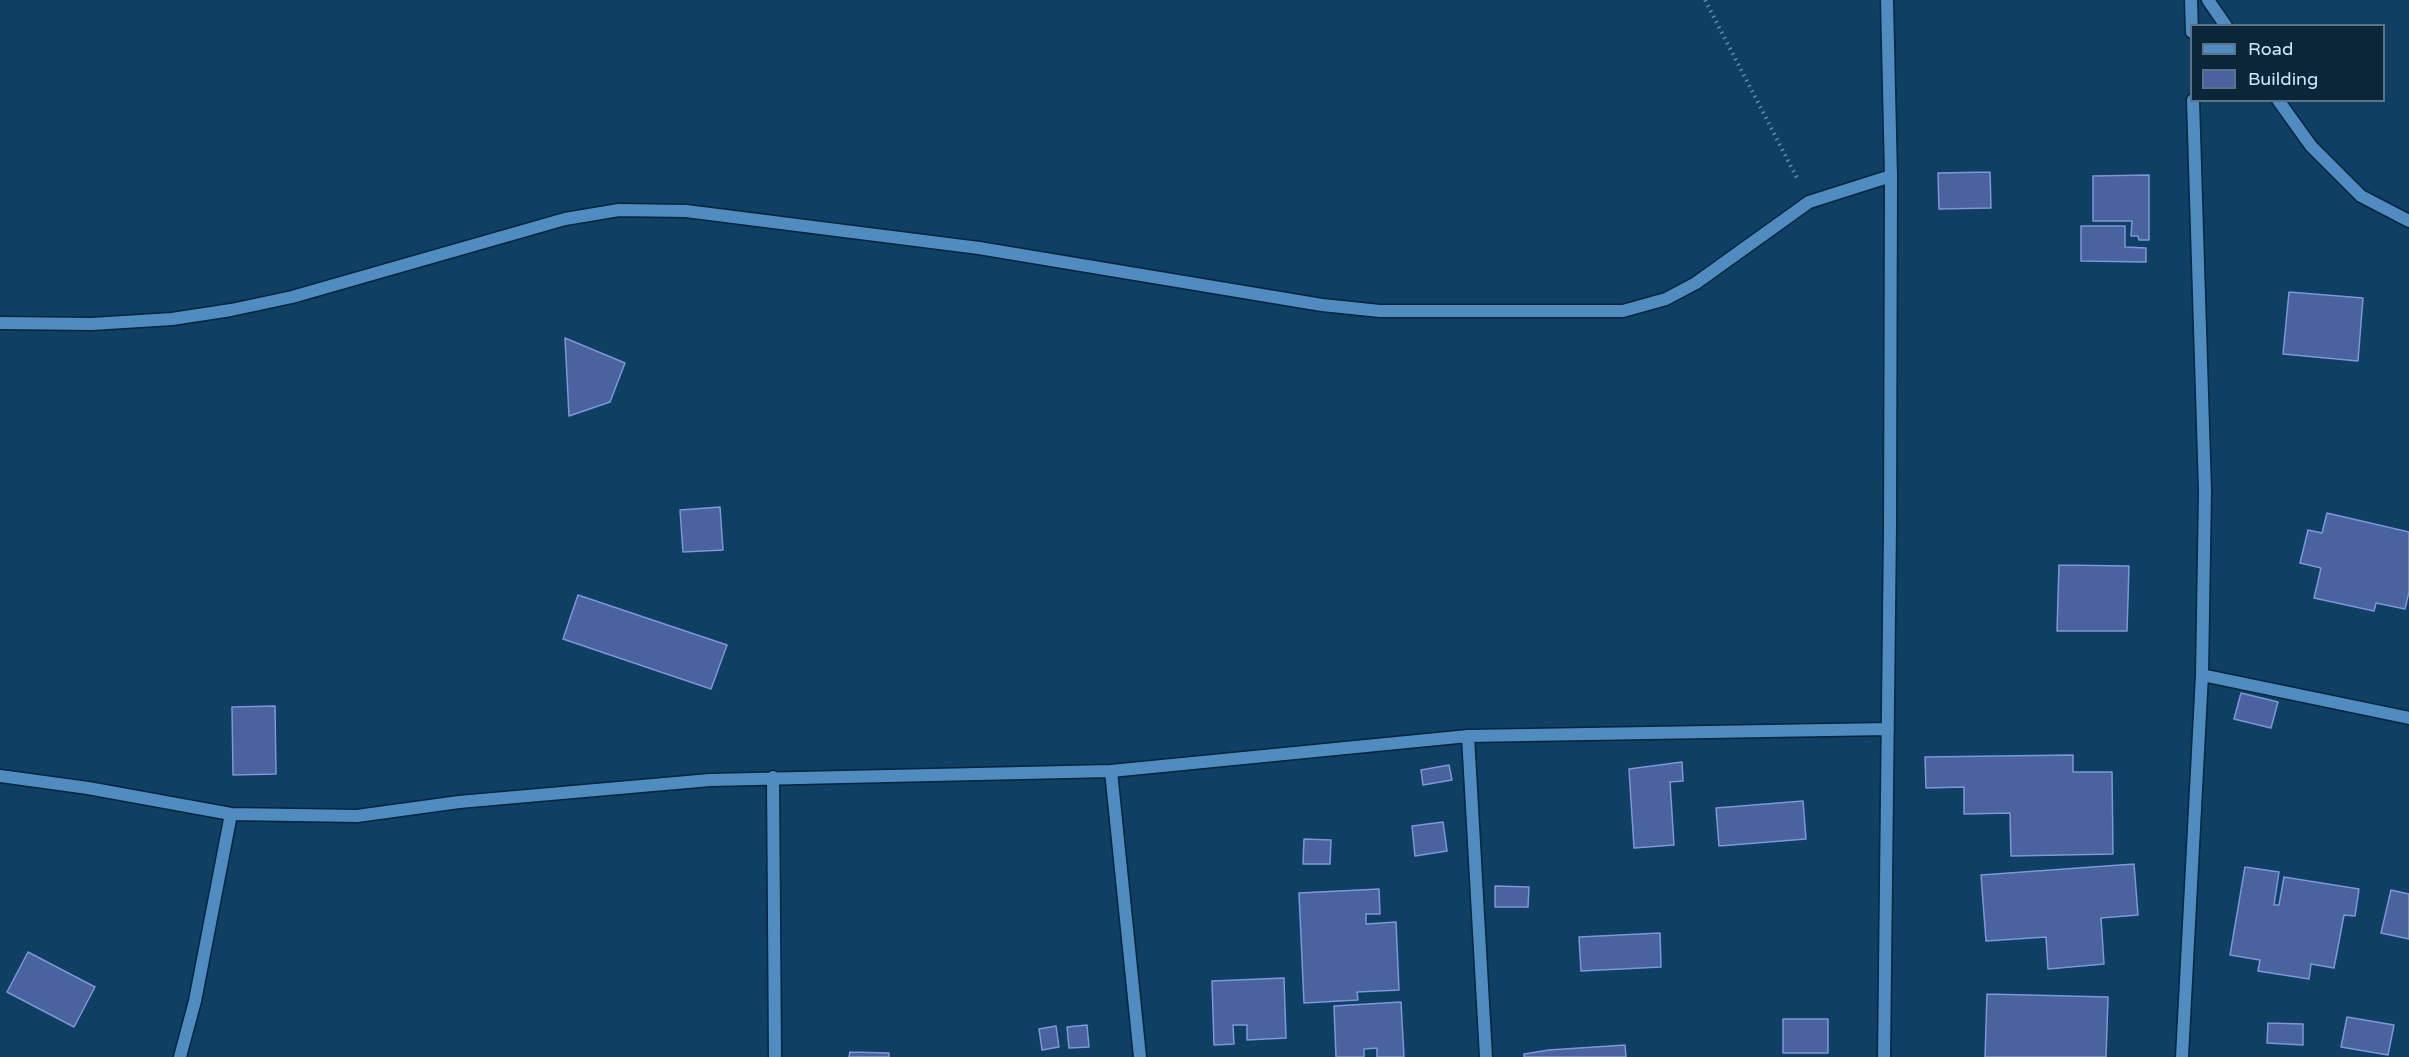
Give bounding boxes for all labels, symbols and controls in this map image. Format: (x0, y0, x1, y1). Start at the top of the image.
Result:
legend (2190, 24, 2385, 102)
text: Road (2248, 38, 2293, 60)
text: Building (2248, 68, 2318, 90)

